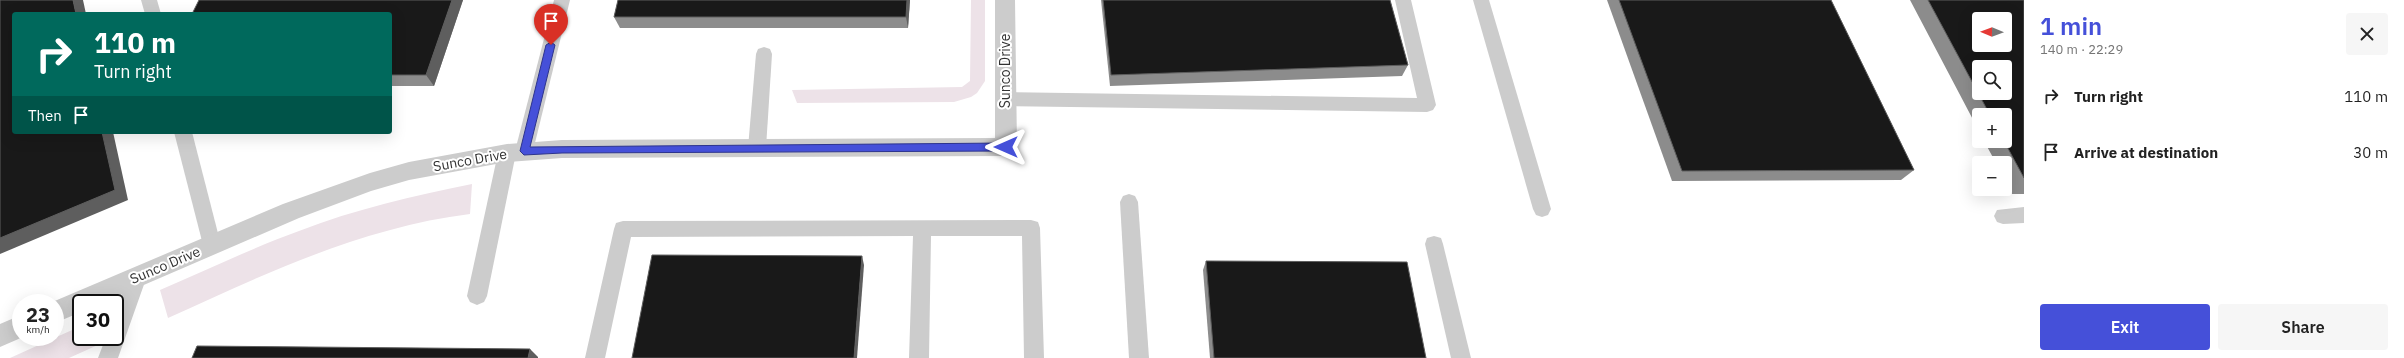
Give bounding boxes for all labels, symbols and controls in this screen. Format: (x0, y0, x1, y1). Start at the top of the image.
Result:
pin (534, 4, 568, 45)
icon: arrive (540, 10, 562, 32)
text: 1 min (2040, 10, 2102, 42)
north arrow (1972, 12, 2012, 52)
map controls (1972, 12, 2012, 196)
button: close (2346, 13, 2388, 55)
text: 110 m (94, 24, 176, 61)
icon: right (28, 28, 80, 80)
street label: Sunco Drive (996, 33, 1014, 108)
text: 140 m · 22:29 (2040, 41, 2123, 58)
text: Turn right (94, 60, 172, 83)
button: search (1972, 60, 2012, 100)
icon: right (2040, 85, 2062, 107)
text: Turn right (2074, 87, 2143, 106)
text: 110 m (2344, 87, 2388, 106)
icon: arrive (70, 104, 92, 126)
text: Then (28, 106, 62, 125)
button: + (1972, 108, 2012, 148)
position arrow (985, 126, 1027, 168)
icon: arrive (2040, 141, 2062, 163)
text: Arrive at destination (2074, 143, 2218, 162)
text: 30 m (2353, 143, 2388, 162)
street label: Sunco Drive (432, 145, 509, 175)
button: − (1972, 156, 2012, 196)
street label: Sunco Drive (127, 242, 203, 288)
speed limit sign: 30 (72, 294, 124, 346)
text: 23 (26, 301, 50, 328)
button: Exit (2040, 304, 2210, 350)
button: Share (2218, 304, 2388, 350)
text: km/h (26, 323, 50, 336)

